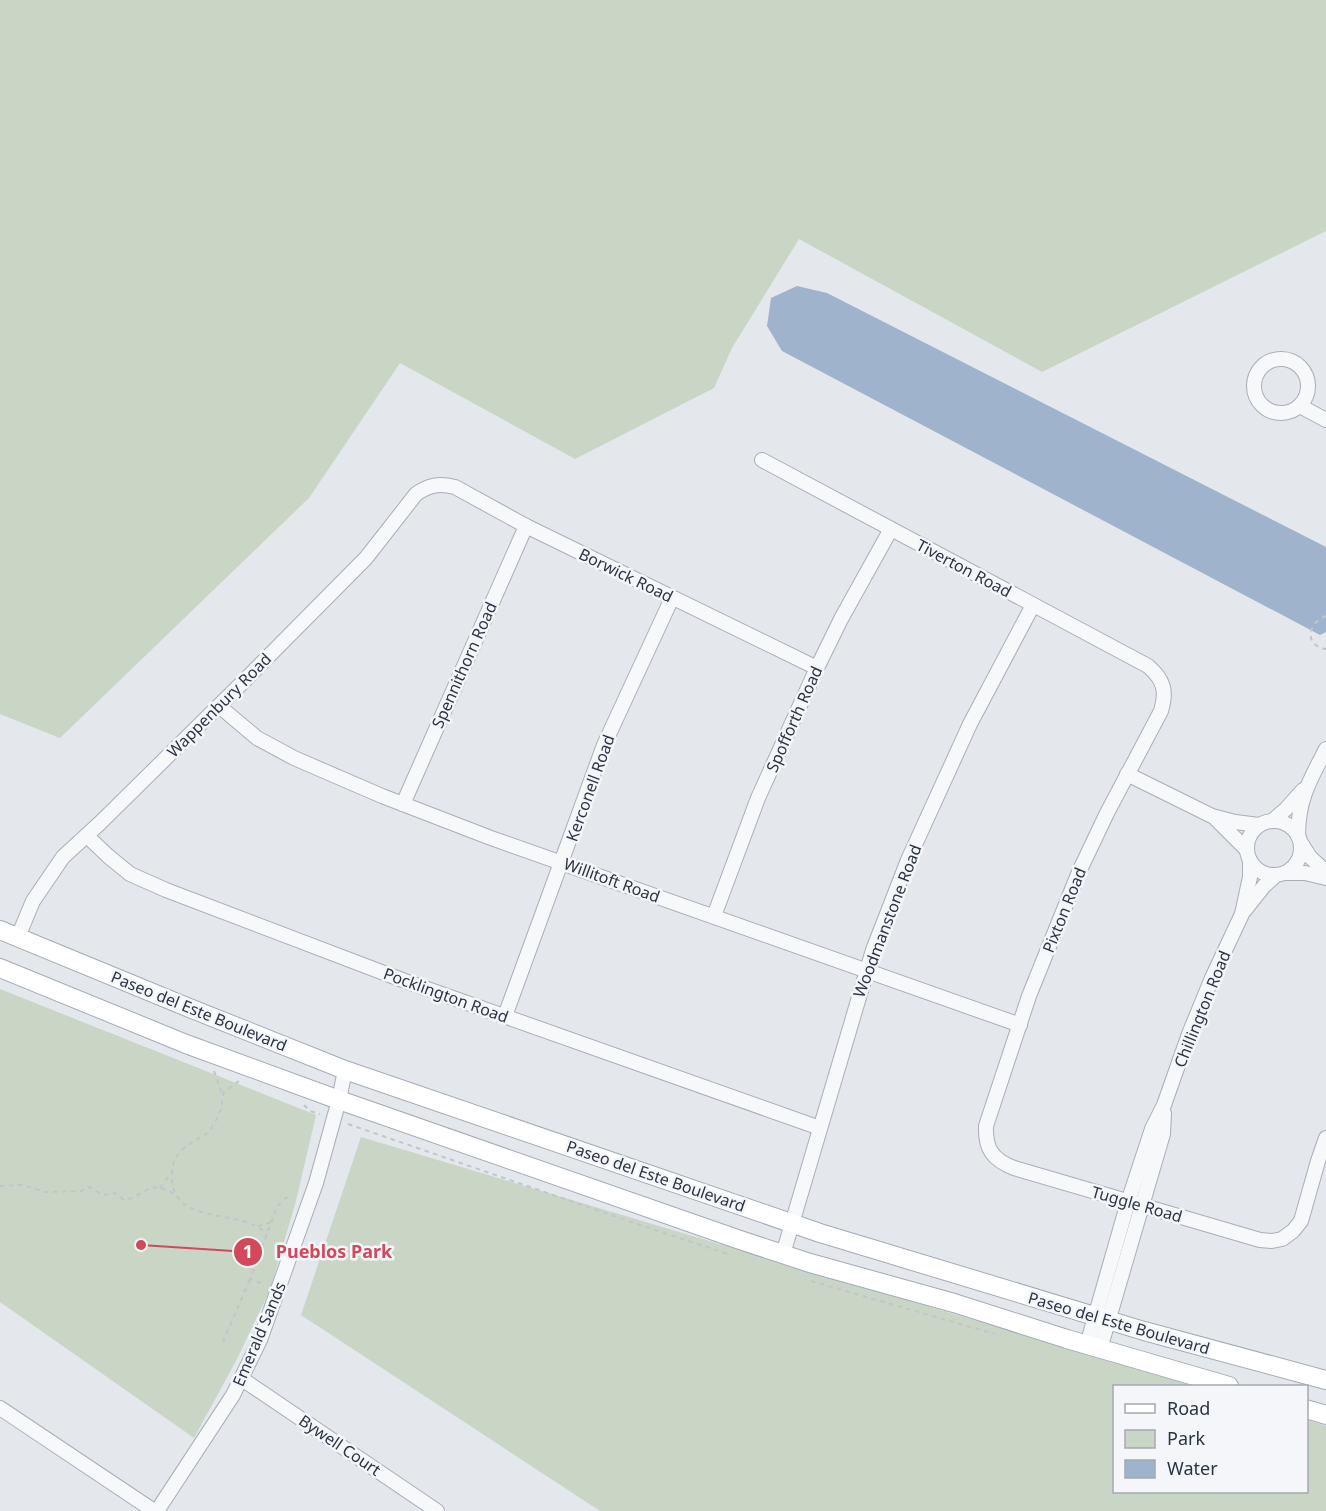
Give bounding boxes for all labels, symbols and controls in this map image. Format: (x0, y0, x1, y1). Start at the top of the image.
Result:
street label: Tiverton Road (913, 534, 1015, 602)
street label: Borwick Road (575, 543, 677, 607)
street label: Spennithorn Road (426, 598, 502, 732)
street label: Wappenbury Road (162, 648, 276, 762)
street label: Spofforth Road (761, 663, 827, 775)
street label: Kerconell Road (560, 731, 620, 845)
street label: Woodmanstone Road (848, 841, 926, 1001)
street label: Willitoft Road (561, 852, 663, 908)
street label: Pixton Road (1037, 864, 1091, 956)
street label: Chillington Road (1169, 947, 1235, 1071)
street label: Pocklington Road (380, 962, 512, 1028)
street label: Paseo del Este Boulevard (108, 966, 290, 1056)
street label: Paseo del Este Boulevard (564, 1135, 748, 1217)
street label: Tuggle Road (1089, 1181, 1185, 1227)
callout: Pueblos Park (233, 1234, 404, 1270)
text: 1 (243, 1239, 253, 1263)
text: Pueblos Park (276, 1239, 393, 1263)
street label: Emerald Sands (227, 1278, 291, 1390)
street label: Paseo del Este Boulevard (1026, 1287, 1212, 1359)
legend (1113, 1385, 1308, 1493)
text: Road (1167, 1396, 1210, 1420)
street label: Bywell Court (295, 1409, 386, 1481)
text: Park (1167, 1426, 1205, 1450)
text: Water (1167, 1456, 1218, 1480)

